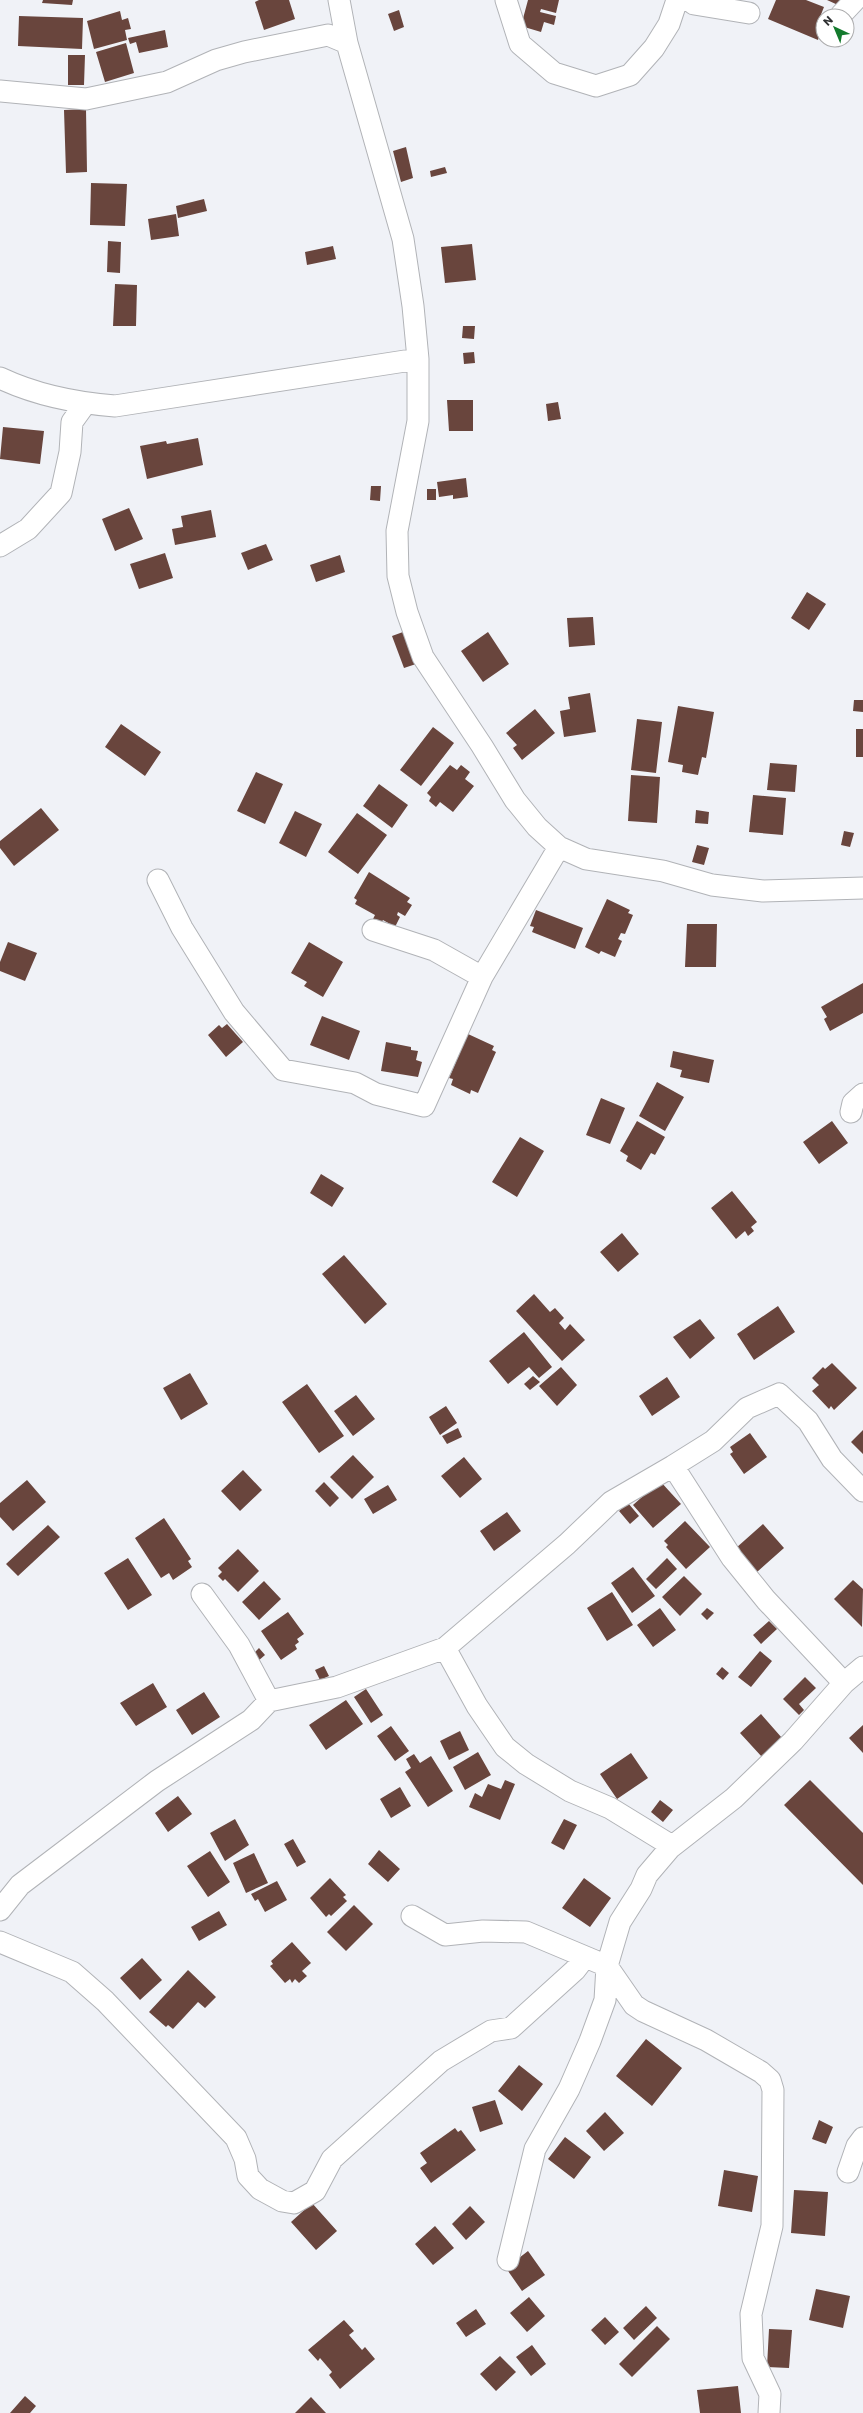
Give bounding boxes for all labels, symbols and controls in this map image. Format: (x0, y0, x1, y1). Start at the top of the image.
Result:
north arrow (815, 8, 855, 48)
text: N (820, 12, 837, 29)

